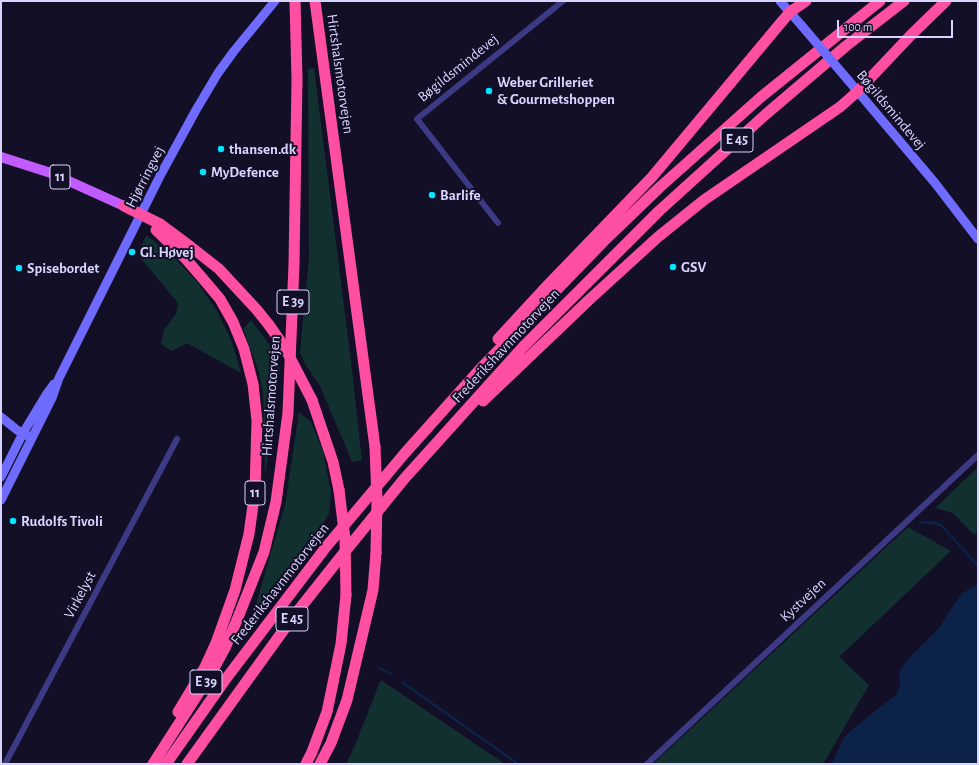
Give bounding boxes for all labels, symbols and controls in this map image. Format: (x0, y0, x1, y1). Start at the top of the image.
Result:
scale bar (839, 12, 955, 38)
street label: Hirtshalsmotorvejen (323, 13, 357, 135)
text: 100 m (844, 21, 872, 33)
street label: Bøgildsmindevej (414, 30, 502, 106)
street label: Bøgildsmindevej (853, 67, 929, 153)
place label: Weber Grilleriet & Gourmetshoppen (497, 73, 615, 108)
marker: Weber Grilleriet & Gourmetshoppen (484, 86, 494, 96)
road number: E 45 (721, 128, 753, 152)
place label: thansen.dk (229, 140, 296, 158)
street label: Hjørringvej (122, 143, 168, 211)
marker: thansen.dk (216, 144, 226, 154)
place label: MyDefence (211, 163, 279, 181)
road number: 11 (50, 165, 70, 189)
marker: MyDefence (198, 167, 208, 177)
place label: Barlife (440, 186, 481, 204)
marker: Barlife (427, 190, 437, 200)
place label: Gl. Høvej (140, 243, 194, 261)
marker: Gl. Høvej (127, 247, 137, 257)
place label: GSV (681, 258, 706, 276)
place label: Spisebordet (27, 259, 99, 277)
marker: GSV (668, 262, 678, 272)
marker: Spisebordet (14, 263, 24, 273)
street label: Frederikshavnmotorvejen (448, 285, 564, 407)
road number: E 39 (277, 290, 309, 314)
street label: Hirtshalsmotorvejen (258, 335, 284, 457)
road number: 11 (245, 481, 265, 505)
place label: Rudolfs Tivoli (21, 512, 103, 530)
marker: Rudolfs Tivoli (8, 516, 18, 526)
street label: Frederikshavnmotorvejen (227, 520, 333, 648)
street label: Virkelyst (60, 568, 100, 622)
street label: Kystvejen (776, 574, 830, 626)
road number: E 45 (276, 607, 308, 631)
road number: E 39 (190, 670, 222, 694)

